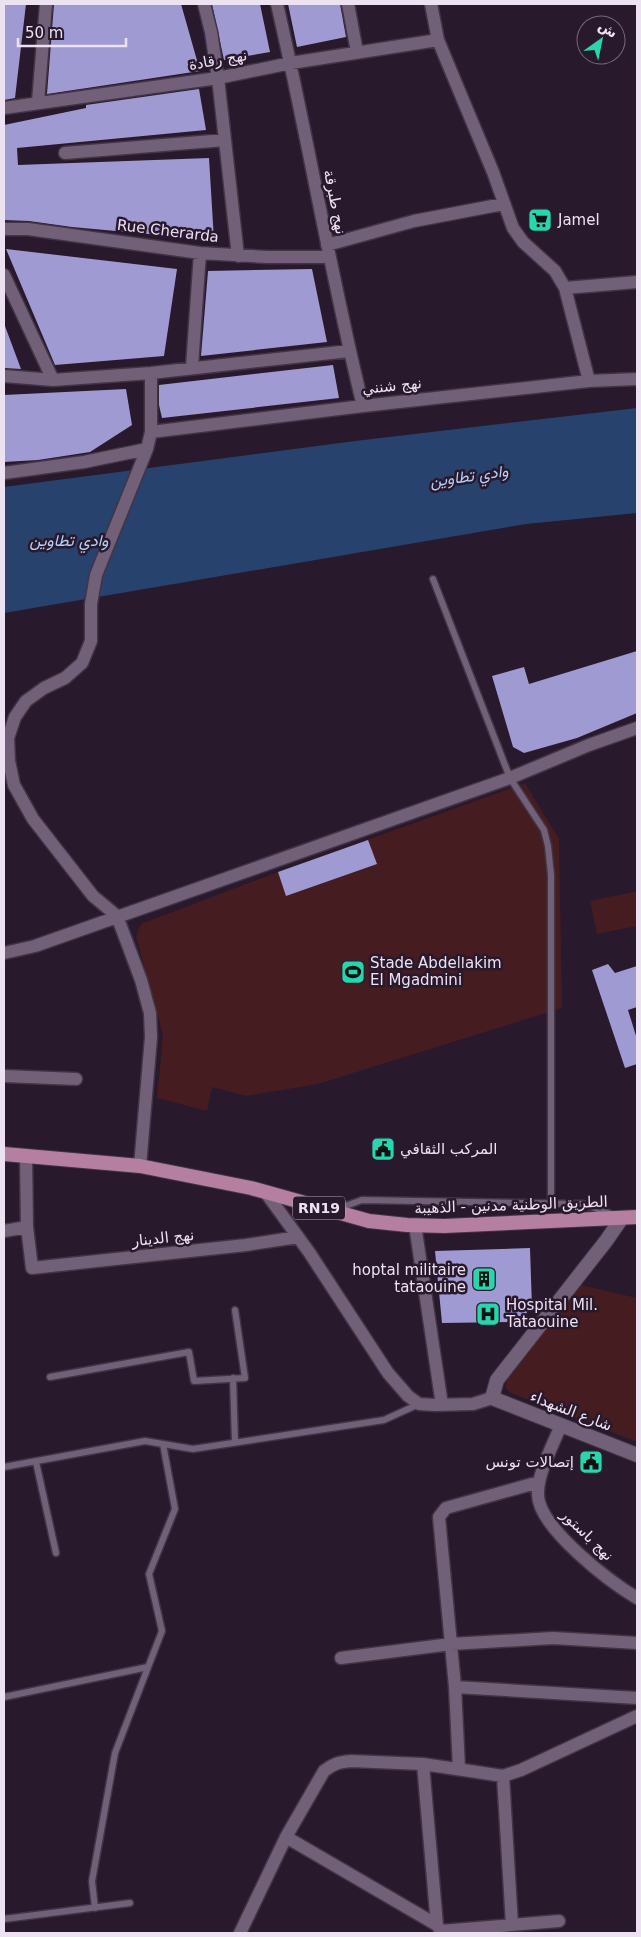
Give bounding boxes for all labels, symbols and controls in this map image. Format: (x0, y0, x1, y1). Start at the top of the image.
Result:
scale bar (18, 15, 125, 47)
north arrow (576, 15, 626, 65)
text: ش (596, 17, 621, 41)
text: 50 m (25, 24, 63, 42)
street label: نهج رقادة (187, 46, 249, 74)
street label: نهج طبرقة (320, 168, 350, 236)
supermarket icon: Jamel (527, 207, 553, 233)
place label: Jamel (557, 211, 600, 229)
street label: Rue Cherarda (116, 216, 220, 246)
street label: نهج شنني (361, 374, 423, 399)
water label: وادي تطاوين (429, 461, 510, 495)
water label: وادي تطاوين (30, 531, 108, 554)
place label: Stade Abdelاakim El Mgadmini (370, 954, 502, 989)
sports icon: Stade Abdelاakim El Mgadmini (340, 959, 366, 985)
public building icon: المركب الثقافي (370, 1136, 396, 1162)
place label: المركب الثقافي (400, 1140, 497, 1159)
street label: الطريق الوطنية مدنين - الذهيبة (414, 1193, 608, 1217)
road number: RN19 (293, 1196, 345, 1220)
street label: نهج الدينار (130, 1226, 195, 1250)
place label: hoptal militaire tataouine (352, 1261, 466, 1296)
building icon: hoptal militaire tataouine (471, 1266, 497, 1292)
place label: Hospital Mil. Tataouine (505, 1296, 598, 1331)
hospital icon: Hospital Mil. Tataouine (475, 1301, 501, 1327)
street label: شارع الشهداء (528, 1387, 614, 1435)
public building icon: إتصالات تونس (578, 1449, 604, 1475)
place label: إتصالات تونس (485, 1453, 574, 1471)
street label: نهج باستور (556, 1505, 617, 1565)

